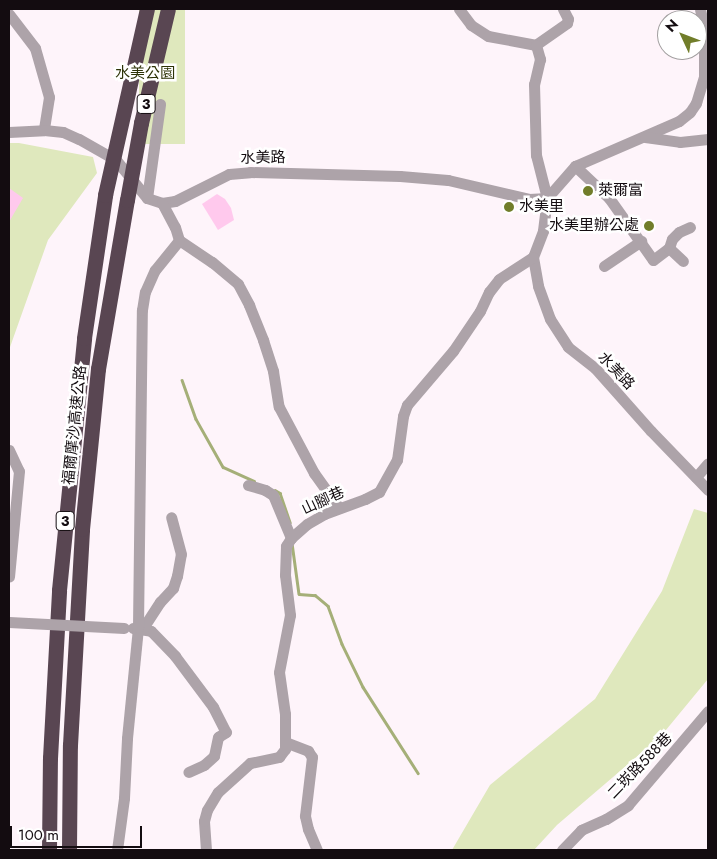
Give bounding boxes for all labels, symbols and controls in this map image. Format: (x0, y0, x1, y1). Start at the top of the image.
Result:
north arrow (657, 10, 707, 60)
text: N (661, 15, 683, 36)
park label: 水美公園 (115, 65, 175, 83)
road number: 3 (136, 92, 156, 116)
street label: 水美路 (240, 149, 286, 167)
place label: 萊爾富 (598, 182, 643, 200)
marker: 萊爾富 (582, 185, 594, 197)
place label: 水美里 (519, 198, 564, 216)
marker: 水美里 (503, 201, 515, 213)
place label: 水美里辦公處 (549, 217, 639, 235)
marker: 水美里辦公處 (643, 220, 655, 232)
street label: 水美路 (594, 349, 638, 393)
street label: 福爾摩沙高速公路 (60, 364, 90, 486)
street label: 山腳巷 (299, 483, 347, 519)
road number: 3 (55, 510, 75, 532)
street label: 二崁路588巷 (604, 729, 676, 803)
scale bar (12, 816, 145, 848)
text: 100 m (18, 824, 59, 846)

